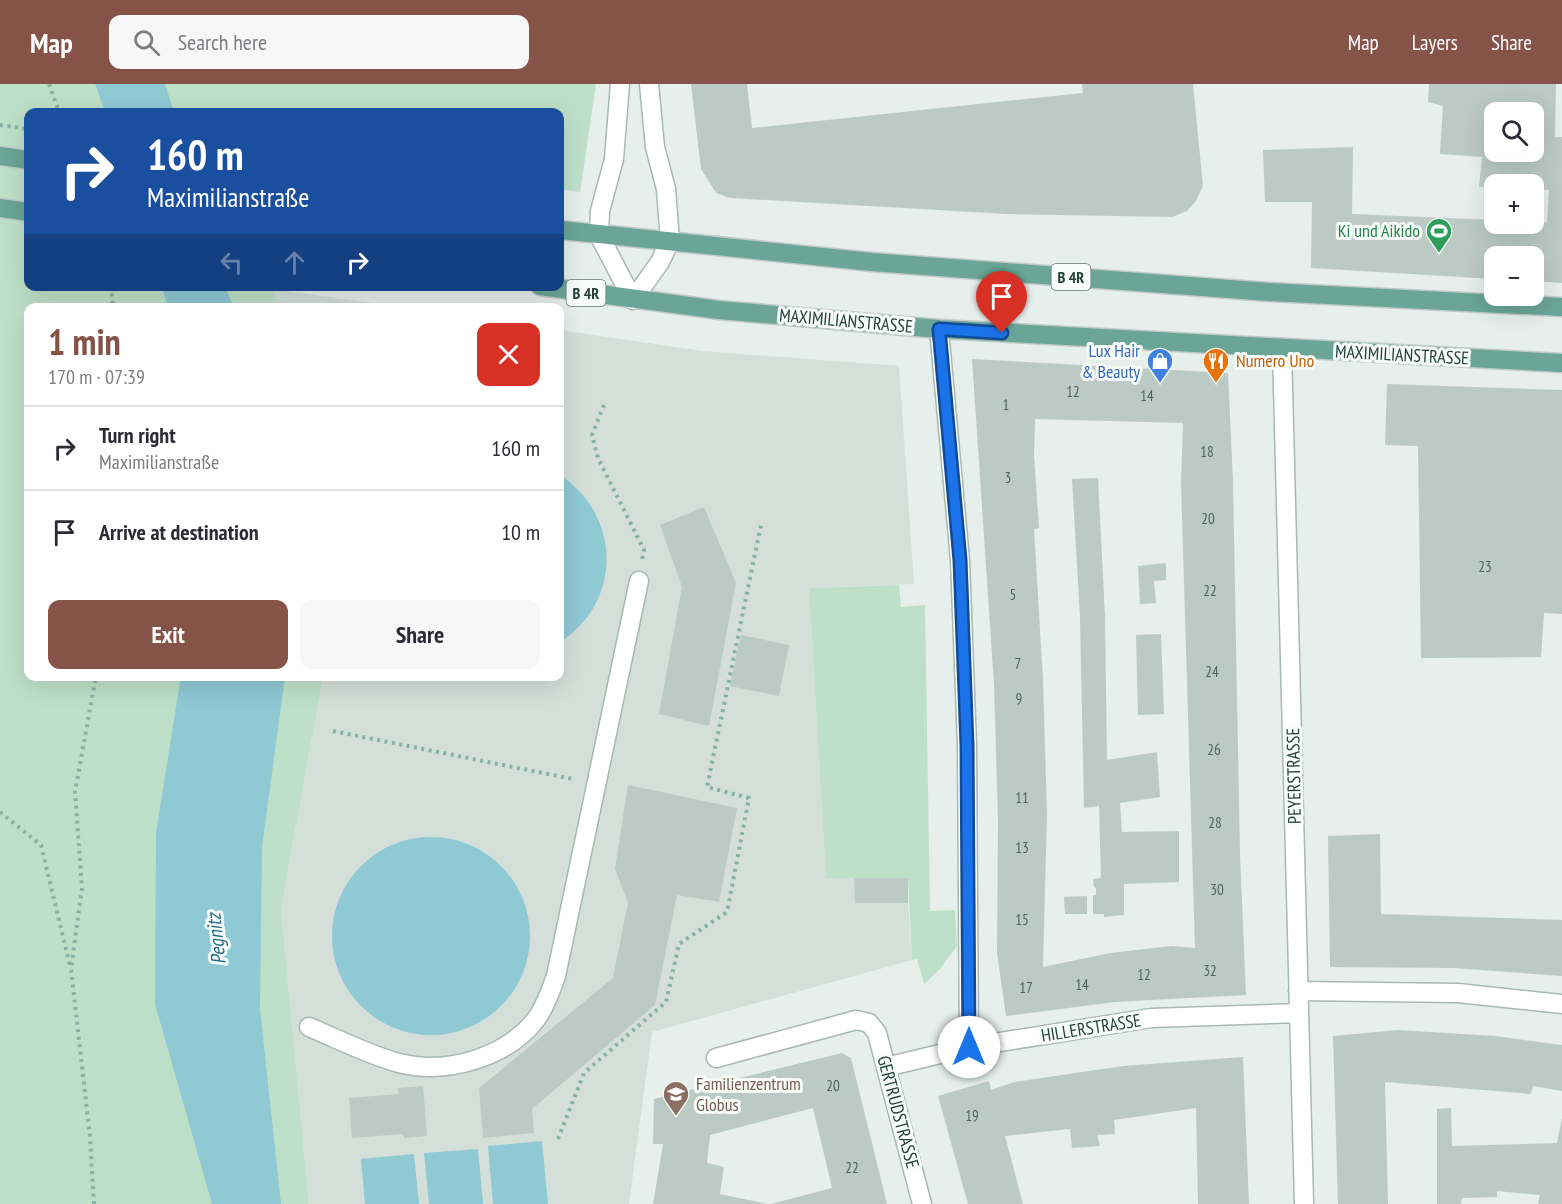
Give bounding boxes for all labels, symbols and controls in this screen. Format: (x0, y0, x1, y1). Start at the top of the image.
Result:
search box (109, 15, 529, 69)
text: Map (30, 24, 73, 61)
icon: search (130, 26, 163, 59)
text: Search here (178, 28, 267, 56)
text: Map (1348, 29, 1379, 56)
text: Layers (1412, 29, 1458, 56)
text: Share (1491, 29, 1532, 56)
map controls (1484, 102, 1544, 306)
button: search (1484, 102, 1544, 162)
text: 160 m (147, 127, 244, 182)
icon: right (48, 132, 126, 210)
button: + (1484, 174, 1544, 234)
text: Maximilianstraße (147, 180, 309, 214)
sports icon: Ki und Aikido (1424, 216, 1454, 254)
place label: Ki und Aikido (1338, 219, 1420, 242)
icon: left (215, 246, 248, 279)
icon: ahead (278, 246, 311, 279)
icon: right (341, 246, 374, 279)
button: − (1484, 246, 1544, 306)
road number: B 4R (1052, 264, 1090, 290)
pin (976, 271, 1027, 333)
road number: B 4R (566, 280, 606, 306)
icon: arrive (985, 280, 1018, 313)
street label: MAXIMILIANSTRASSE (778, 303, 914, 338)
text: 1 min (48, 318, 121, 365)
button: close (477, 323, 540, 386)
place label: Lux Hair & Beauty (1082, 339, 1140, 383)
street label: MAXIMILIANSTRASSE (1335, 340, 1469, 369)
shop icon: Lux Hair & Beauty (1145, 346, 1175, 384)
restaurant icon: Numero Uno (1201, 346, 1231, 384)
place label: Numero Uno (1236, 349, 1314, 372)
text: 170 m · 07:39 (48, 364, 145, 390)
house number: 12 (1066, 382, 1080, 401)
house number: 14 (1140, 386, 1154, 405)
house number: 1 (1003, 395, 1009, 414)
text: Turn right (99, 421, 176, 449)
icon: right (48, 432, 81, 465)
text: 160 m (491, 434, 540, 462)
house number: 18 (1200, 442, 1214, 461)
text: Maximilianstraße (99, 449, 219, 475)
house number: 3 (1005, 468, 1011, 487)
house number: 20 (1201, 509, 1215, 528)
icon: arrive (48, 516, 81, 549)
text: Arrive at destination (99, 518, 259, 546)
text: 10 m (501, 518, 540, 546)
house number: 23 (1478, 557, 1492, 576)
house number: 22 (1203, 581, 1217, 600)
house number: 5 (1010, 585, 1016, 604)
button: Exit (48, 600, 288, 669)
button: Share (300, 600, 540, 669)
house number: 7 (1015, 654, 1021, 673)
house number: 24 (1205, 662, 1219, 681)
house number: 9 (1016, 689, 1022, 708)
street label: PEYERSTRASSE (1281, 728, 1306, 824)
house number: 26 (1207, 740, 1221, 759)
house number: 11 (1015, 788, 1029, 807)
house number: 28 (1208, 813, 1222, 832)
house number: 13 (1015, 838, 1029, 857)
house number: 30 (1210, 880, 1224, 899)
water label: Pegnitz (200, 910, 232, 966)
house number: 15 (1015, 910, 1029, 929)
house number: 32 (1203, 961, 1217, 980)
house number: 12 (1137, 965, 1151, 984)
house number: 14 (1075, 975, 1089, 994)
house number: 17 (1019, 978, 1033, 997)
street label: HILLERSTRASSE (1039, 1008, 1142, 1047)
position arrow (937, 1015, 1001, 1079)
street label: GERTRUDSTRASSE (872, 1053, 925, 1171)
place label: Familienzentrum Globus (696, 1072, 801, 1116)
house number: 20 (826, 1076, 840, 1095)
school or university icon: Familienzentrum Globus (661, 1079, 691, 1117)
house number: 19 (965, 1106, 979, 1125)
house number: 22 (845, 1158, 859, 1177)

